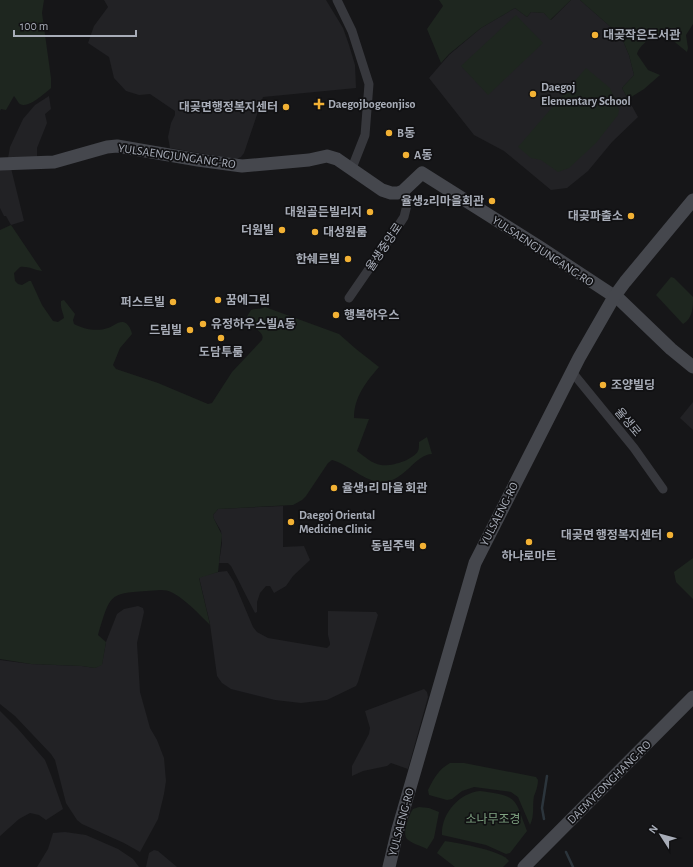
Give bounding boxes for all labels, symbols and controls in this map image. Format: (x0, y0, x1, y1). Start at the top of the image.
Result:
scale bar (14, 12, 136, 38)
text: 100 m (20, 20, 48, 32)
place label: 대곶작은도서관 (603, 29, 680, 41)
marker: 대곶작은도서관 (590, 30, 600, 40)
place label: Daegoj Elementary School (541, 81, 631, 108)
marker: Daegoj Elementary School (528, 89, 538, 99)
marker: Daegojbogeonjiso (313, 98, 325, 110)
place label: Daegojbogeonjiso (328, 98, 416, 111)
place label: 대곶면행정복지센터 (179, 100, 278, 113)
marker: 대곶면행정복지센터 (281, 102, 291, 112)
place label: B동 (397, 127, 415, 139)
marker: B동 (384, 128, 394, 138)
street label: YULSAENGJUNGANG-RO (118, 142, 237, 170)
place label: A동 (414, 149, 432, 161)
marker: A동 (401, 150, 411, 160)
place label: 율생2리마을회관 (401, 195, 484, 207)
marker: 율생2리마을회관 (487, 196, 497, 206)
place label: 대원골든빌리지 (285, 206, 362, 218)
marker: 대원골든빌리지 (365, 207, 375, 217)
place label: 대곶파출소 (568, 210, 623, 222)
marker: 대곶파출소 (626, 211, 636, 221)
street label: YULSAENGJUNGANG-RO (490, 214, 596, 288)
street label: 율생중앙로 (364, 221, 404, 273)
place label: 더원빌 (241, 224, 274, 236)
marker: 더원빌 (277, 225, 287, 235)
place label: 대성원룸 (323, 226, 367, 238)
marker: 대성원룸 (310, 227, 320, 237)
place label: 한쉐르빌 (296, 252, 340, 265)
marker: 한쉐르빌 (343, 254, 353, 264)
place label: 꿈에그린 (226, 294, 270, 306)
marker: 꿈에그린 (213, 295, 223, 305)
place label: 퍼스트빌 (121, 296, 165, 308)
marker: 퍼스트빌 (168, 297, 178, 307)
place label: 행복하우스 (344, 308, 399, 321)
marker: 행복하우스 (331, 310, 341, 320)
place label: 유정하우스빌A동 (211, 318, 295, 330)
marker: 유정하우스빌A동 (198, 319, 208, 329)
place label: 드림빌 (149, 324, 182, 336)
marker: 드림빌 (185, 325, 195, 335)
marker: 도담투룸 (216, 333, 226, 343)
place label: 도담투룸 (199, 346, 243, 358)
place label: 조양빌딩 (611, 379, 655, 391)
marker: 조양빌딩 (598, 380, 608, 390)
street label: 율생로 (613, 405, 643, 439)
street label: YULSAENG-RO (478, 480, 520, 548)
place label: 율생1리 마을 회관 (342, 482, 427, 494)
marker: 율생1리 마을 회관 (329, 483, 339, 493)
place label: Daegoj Oriental Medicine Clinic (299, 509, 375, 535)
marker: Daegoj Oriental Medicine Clinic (286, 517, 296, 527)
place label: 대곶면 행정복지센터 (561, 528, 662, 541)
marker: 대곶면 행정복지센터 (665, 530, 675, 540)
marker: 하나로마트 (524, 537, 534, 547)
place label: 동림주택 (371, 540, 415, 552)
marker: 동림주택 (418, 541, 428, 551)
place label: 하나로마트 (501, 550, 557, 562)
street label: DAEMYEONGHANG-RO (565, 738, 653, 826)
street label: YULSAENG-RO (386, 786, 416, 857)
park label: 소나무조경 (465, 813, 521, 825)
north arrow (641, 815, 681, 855)
text: N (647, 823, 660, 836)

